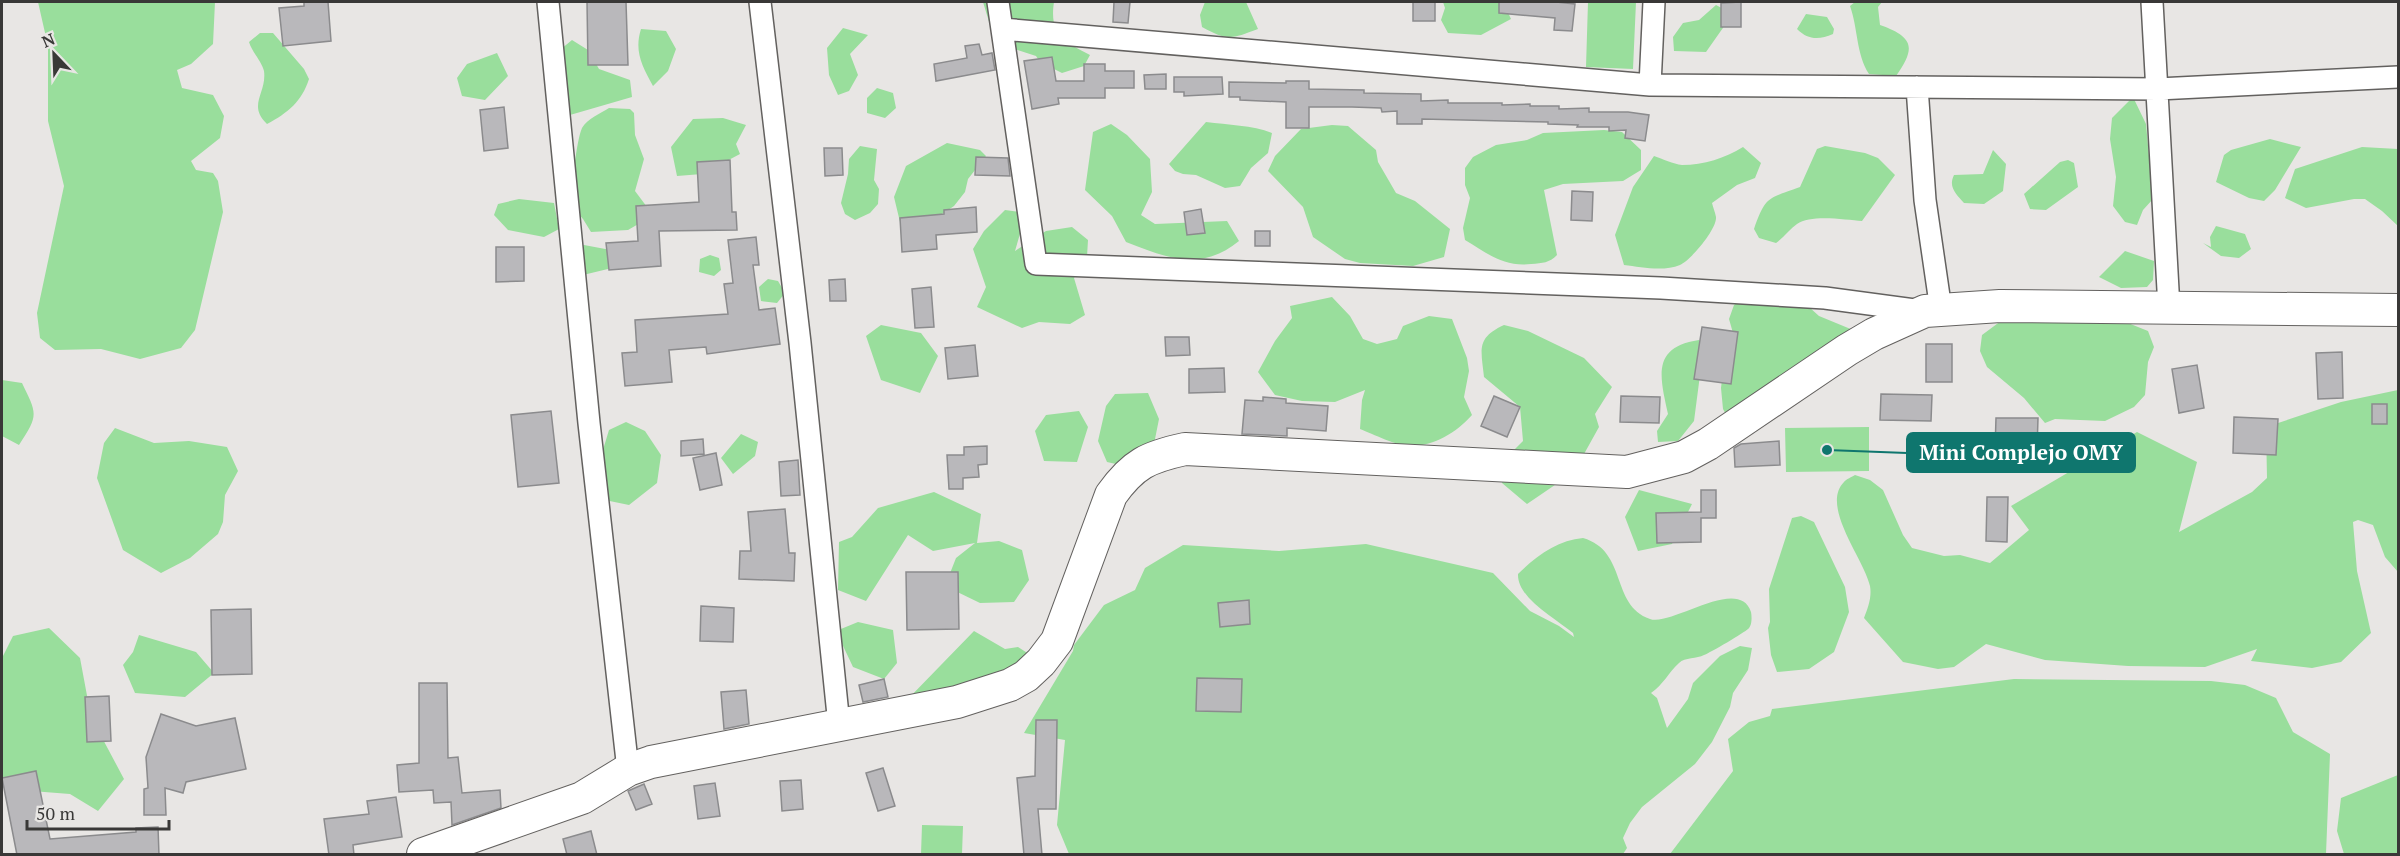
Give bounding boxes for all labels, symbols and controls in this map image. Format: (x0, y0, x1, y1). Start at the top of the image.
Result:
north arrow (24, 24, 84, 84)
text: N (38, 28, 58, 53)
callout: Mini Complejo OMY (1907, 433, 2135, 472)
text: Mini Complejo OMY (1919, 438, 2123, 466)
scale bar (27, 793, 170, 831)
text: 50 m (36, 801, 76, 825)

